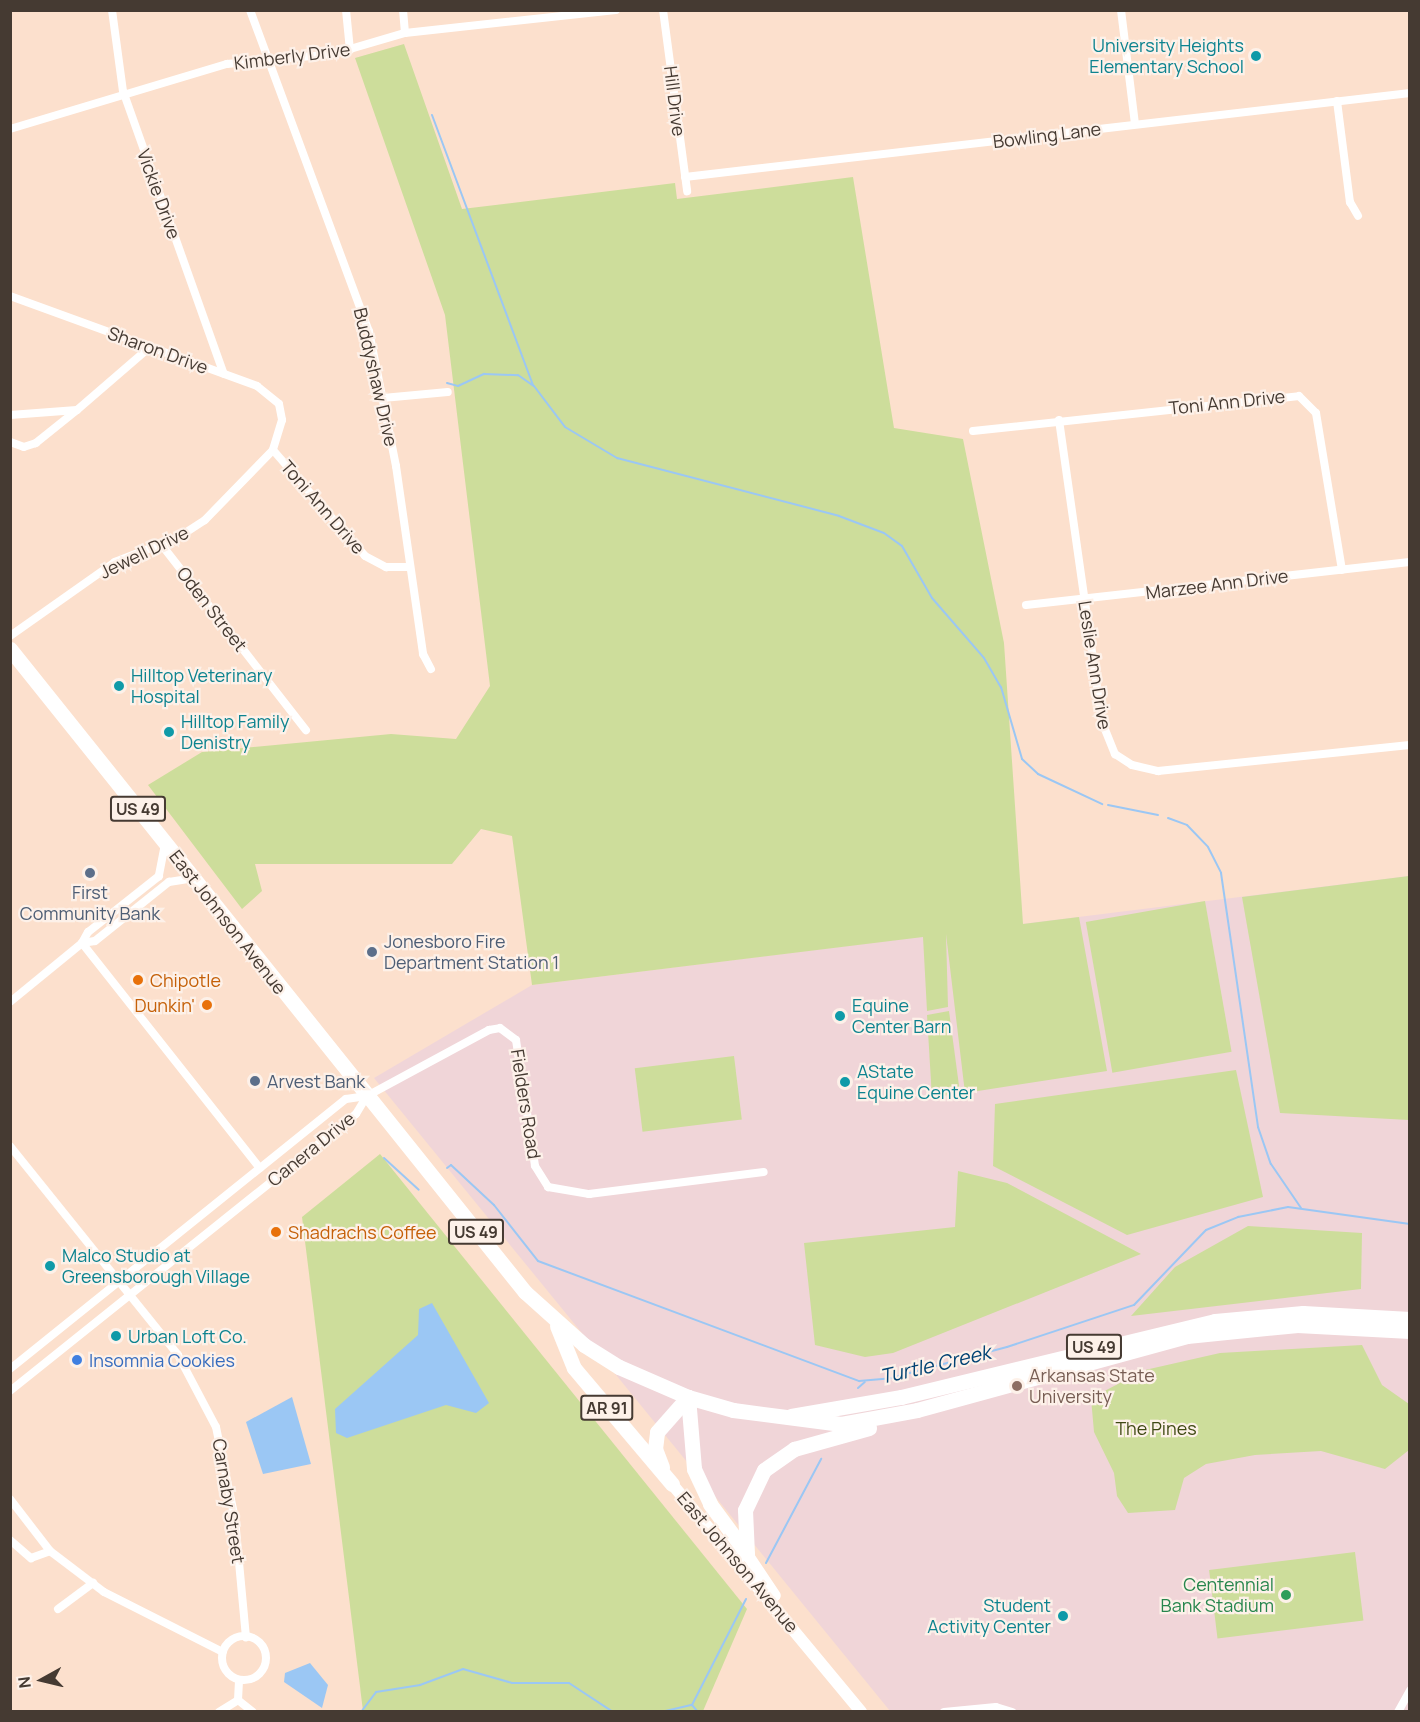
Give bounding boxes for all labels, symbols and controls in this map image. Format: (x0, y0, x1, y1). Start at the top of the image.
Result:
place label: University Heights Elementary School (1089, 35, 1244, 78)
street label: Kimberly Drive (233, 38, 351, 74)
marker: University Heights Elementary School (1249, 49, 1263, 63)
street label: Hill Drive (660, 65, 690, 137)
street label: Bowling Lane (992, 118, 1102, 152)
street label: Vickie Drive (133, 146, 185, 242)
street label: Buddyshaw Drive (350, 305, 402, 449)
street label: Sharon Drive (105, 322, 211, 378)
street label: Toni Ann Drive (1168, 385, 1286, 419)
street label: Toni Ann Drive (276, 456, 370, 558)
street label: Jewell Drive (96, 521, 192, 583)
street label: Oden Street (172, 563, 252, 655)
street label: Marzee Ann Drive (1144, 565, 1290, 603)
street label: Leslie Ann Drive (1074, 599, 1116, 731)
place label: Hilltop Veterinary Hospital (131, 665, 273, 708)
marker: Hilltop Veterinary Hospital (112, 679, 126, 693)
place label: Hilltop Family Denistry (181, 711, 290, 754)
marker: Hilltop Family Denistry (162, 725, 176, 739)
road number: US 49 (110, 796, 166, 822)
street label: East Johnson Avenue (165, 846, 291, 998)
marker: First Community Bank (83, 866, 97, 880)
place label: First Community Bank (20, 882, 160, 924)
place label: Jonesboro Fire Department Station 1 (384, 931, 559, 974)
marker: Jonesboro Fire Department Station 1 (365, 945, 379, 959)
place label: Chipotle (150, 969, 221, 991)
marker: Chipotle (131, 973, 145, 987)
place label: Dunkin' (135, 994, 195, 1016)
place label: Equine Center Barn (852, 995, 951, 1038)
marker: Dunkin' (200, 998, 214, 1012)
marker: Equine Center Barn (833, 1009, 847, 1023)
street label: Fielders Road (507, 1047, 545, 1161)
place label: AState Equine Center (857, 1061, 975, 1104)
place label: Arvest Bank (267, 1070, 365, 1092)
marker: Arvest Bank (248, 1074, 262, 1088)
marker: AState Equine Center (838, 1075, 852, 1089)
street label: Canera Drive (263, 1107, 359, 1191)
road number: US 49 (448, 1219, 504, 1245)
place label: Shadrachs Coffee (288, 1221, 436, 1243)
marker: Shadrachs Coffee (269, 1225, 283, 1239)
place label: Malco Studio at Greensborough Village (62, 1245, 250, 1288)
marker: Malco Studio at Greensborough Village (43, 1259, 57, 1273)
place label: Urban Loft Co. (128, 1325, 247, 1347)
marker: Urban Loft Co. (109, 1329, 123, 1343)
road number: US 49 (1066, 1334, 1122, 1360)
water label: Turtle Creek (877, 1340, 993, 1388)
place label: Insomnia Cookies (89, 1349, 235, 1371)
marker: Insomnia Cookies (70, 1353, 84, 1367)
place label: Arkansas State University (1029, 1365, 1155, 1408)
marker: Arkansas State University (1010, 1379, 1024, 1393)
road number: AR 91 (580, 1395, 634, 1421)
park label: The Pines (1115, 1417, 1197, 1439)
street label: Carnaby Street (208, 1437, 250, 1565)
street label: East Johnson Avenue (673, 1487, 803, 1637)
place label: Centennial Bank Stadium (1161, 1574, 1274, 1616)
marker: Centennial Bank Stadium (1279, 1588, 1293, 1602)
place label: Student Activity Center (927, 1595, 1051, 1638)
marker: Student Activity Center (1056, 1609, 1070, 1623)
north arrow (12, 1650, 72, 1710)
text: N (12, 1675, 36, 1690)

